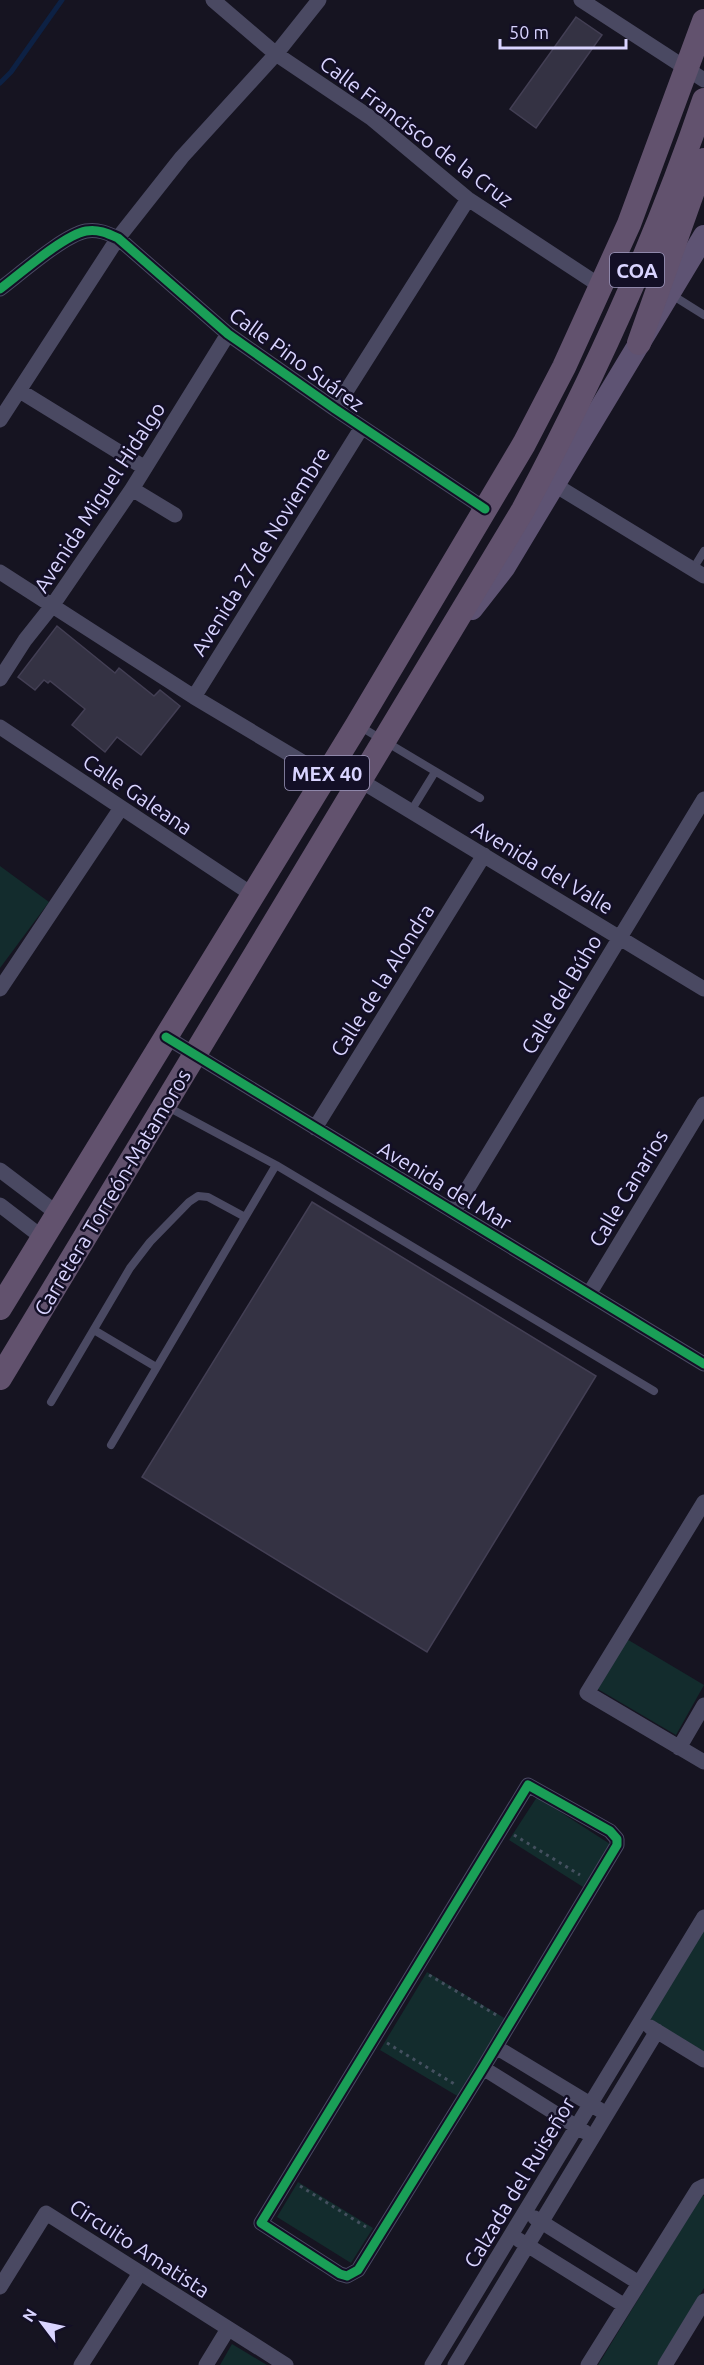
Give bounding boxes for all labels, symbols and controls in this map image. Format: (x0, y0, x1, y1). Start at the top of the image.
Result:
scale bar (500, 12, 626, 50)
text: 50 m (509, 22, 549, 42)
street label: Calle Francisco de la Cruz (316, 51, 518, 211)
road number: COA (610, 253, 664, 287)
street label: Calle Pino Suárez (225, 302, 369, 416)
street label: Avenida Miguel Hidalgo (28, 397, 170, 597)
street label: Avenida 27 de Noviembre (186, 442, 334, 660)
street label: Calle Galeana (79, 749, 197, 839)
road number: MEX 40 (285, 756, 369, 790)
street label: Avenida del Valle (468, 815, 618, 919)
street label: Calle de la Alondra (325, 899, 439, 1061)
street label: Calle del Búho (516, 930, 606, 1058)
street label: Carretera Torreón-Matamoros (29, 1064, 195, 1320)
street label: Calle Canarios (584, 1125, 672, 1251)
street label: Avenida del Mar (374, 1136, 516, 1234)
street label: Calzada del Ruiseñor (459, 2092, 579, 2272)
street label: Circuito Amatista (65, 2194, 215, 2302)
north arrow (12, 2293, 72, 2353)
text: N (18, 2305, 40, 2325)

